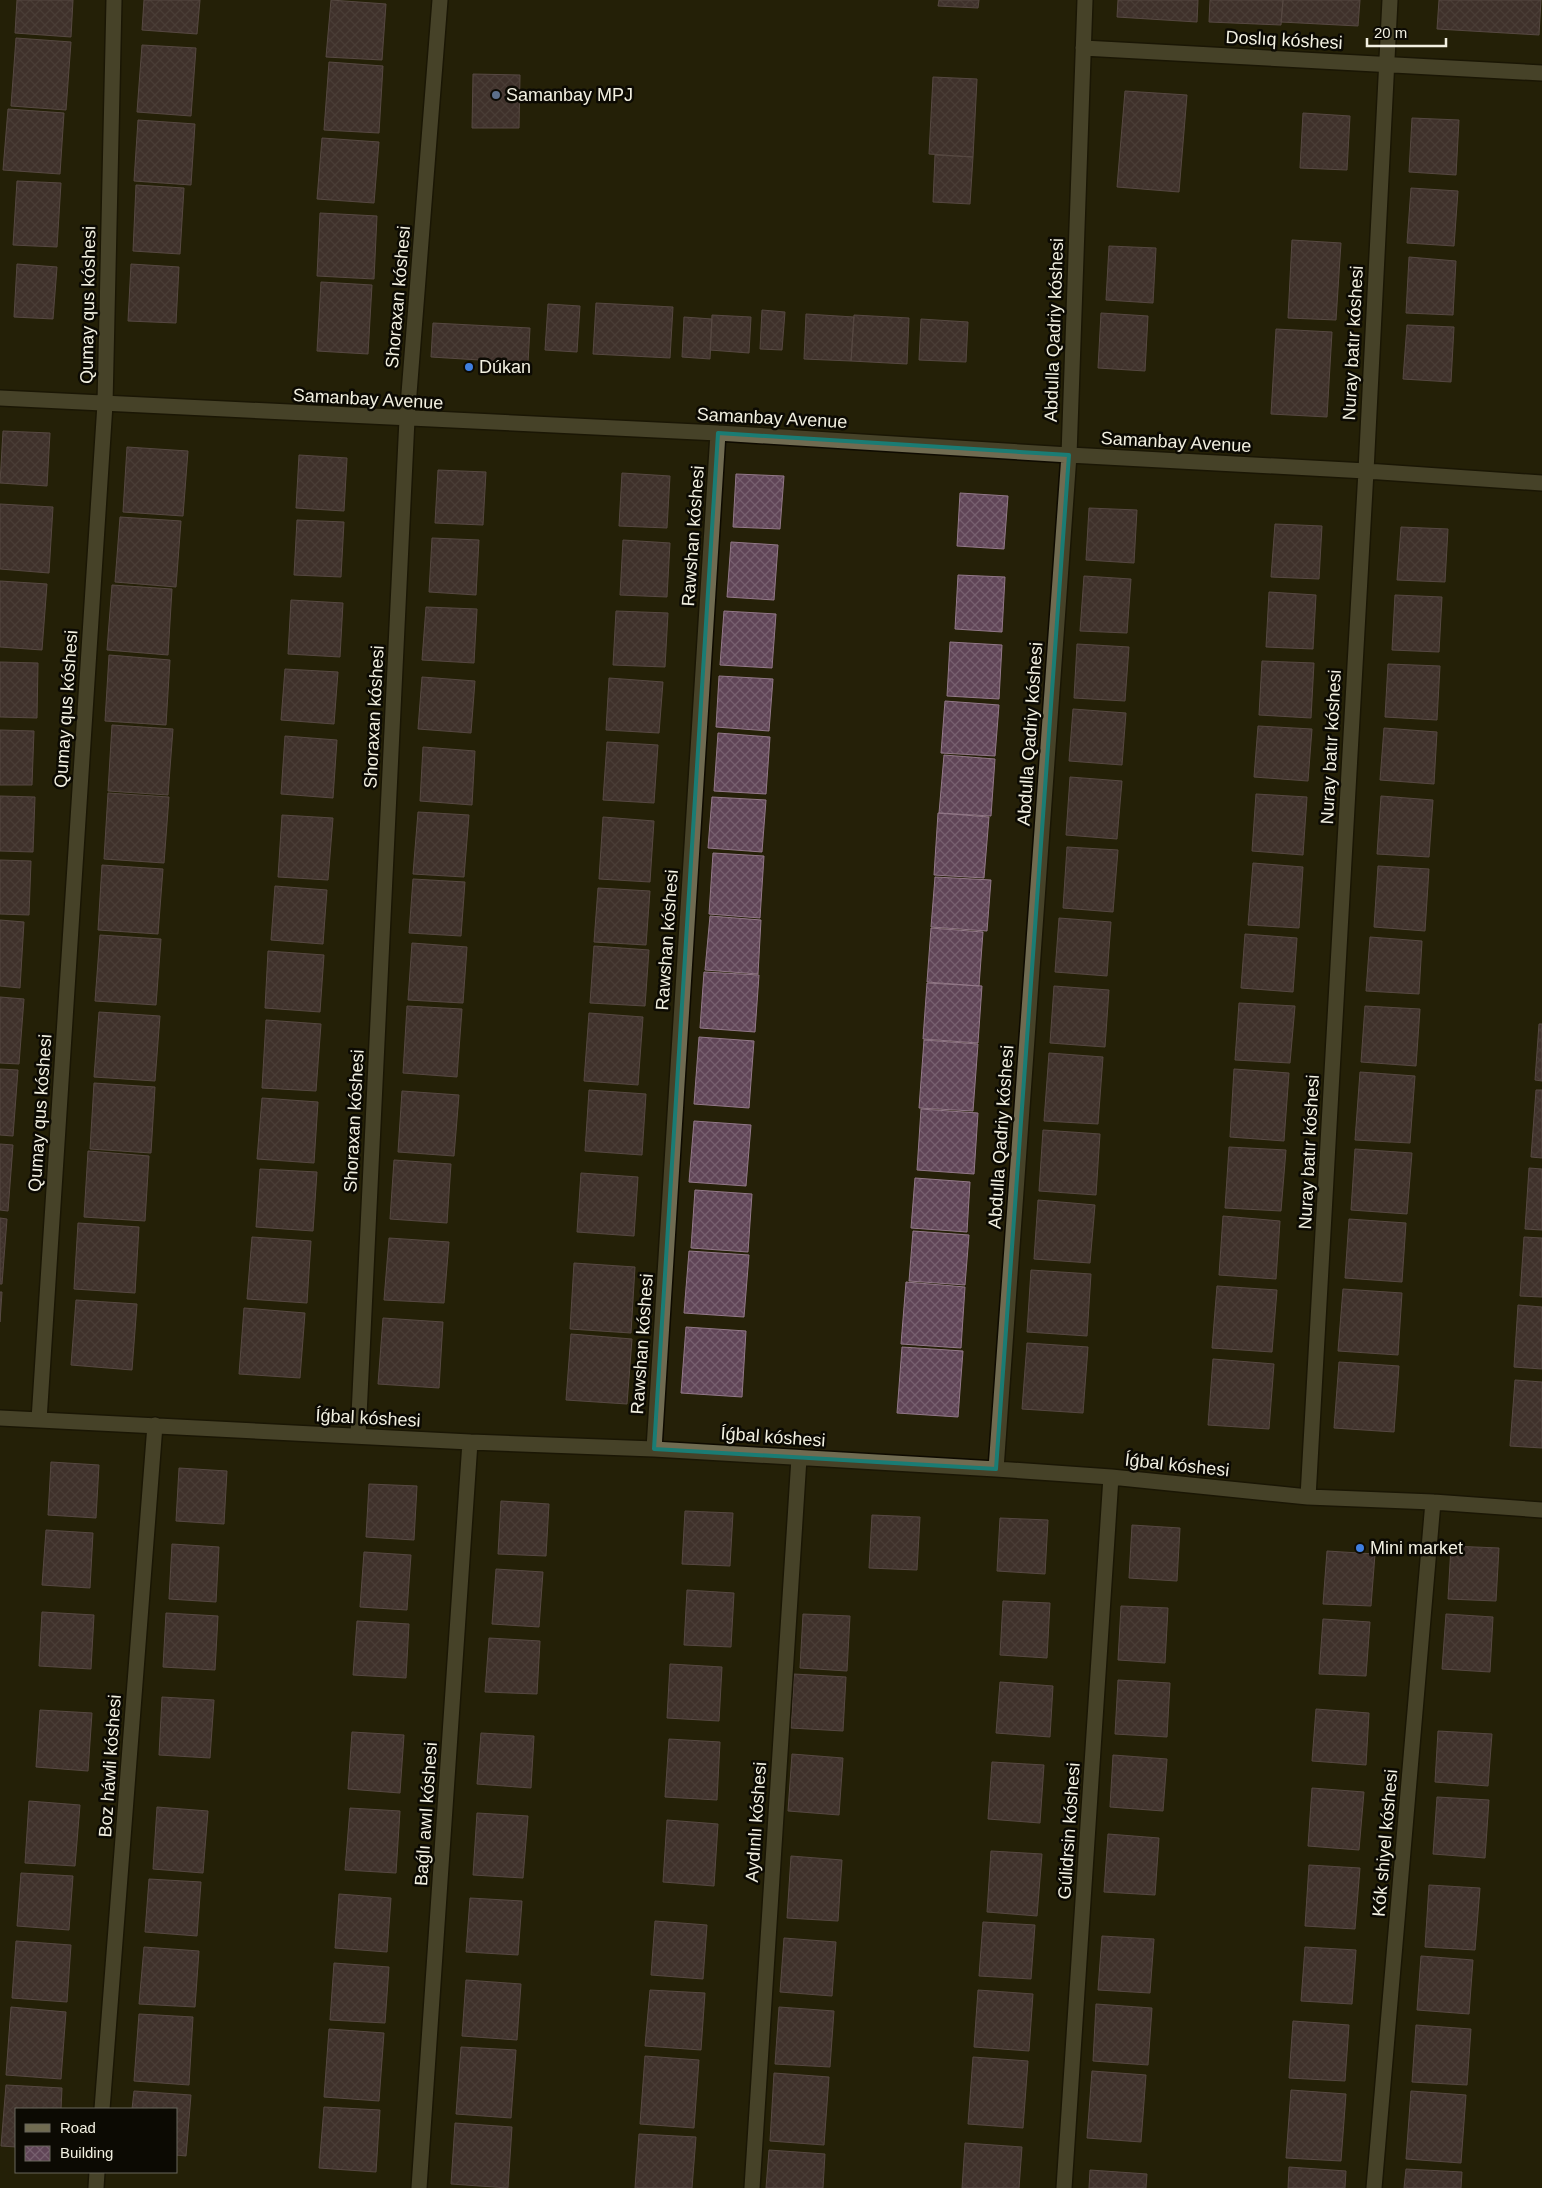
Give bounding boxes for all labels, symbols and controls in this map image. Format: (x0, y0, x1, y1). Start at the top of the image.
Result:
scale bar (1367, 15, 1446, 47)
text: 20 m (1374, 24, 1407, 41)
street label: Doslıq kóshesi (1225, 27, 1343, 53)
place label: Samanbay MPJ (506, 85, 633, 105)
marker: Samanbay MPJ (490, 89, 502, 101)
street label: Shoraxan kóshesi (382, 225, 414, 369)
street label: Qumay qus kóshesi (77, 226, 99, 384)
street label: Abdulla Qadriy kóshesi (1041, 238, 1067, 422)
street label: Nuray batır kóshesi (1339, 265, 1367, 421)
place label: Dúkan (479, 357, 531, 377)
marker: Dúkan (463, 361, 475, 373)
street label: Samanbay Avenue (292, 385, 444, 413)
street label: Samanbay Avenue (696, 404, 848, 432)
street label: Samanbay Avenue (1100, 428, 1252, 456)
street label: Rawshan kóshesi (678, 465, 708, 607)
street label: Qumay qus kóshesi (51, 629, 81, 789)
street label: Abdulla Qadriy kóshesi (1014, 641, 1046, 827)
street label: Shoraxan kóshesi (360, 645, 388, 789)
street label: Nuray batır kóshesi (1317, 669, 1345, 825)
street label: Rawshan kóshesi (652, 869, 682, 1011)
street label: Qumay qus kóshesi (25, 1033, 55, 1193)
street label: Abdulla Qadriy kóshesi (985, 1044, 1017, 1230)
street label: Shoraxan kóshesi (340, 1049, 368, 1193)
street label: Nuray batır kóshesi (1295, 1074, 1323, 1230)
street label: Rawshan kóshesi (627, 1273, 657, 1415)
street label: Íǵbal kóshesi (315, 1405, 421, 1431)
street label: Íǵbal kóshesi (720, 1423, 826, 1451)
street label: Íǵbal kóshesi (1124, 1450, 1230, 1480)
place label: Mini market (1370, 1538, 1463, 1558)
marker: Mini market (1354, 1542, 1366, 1554)
street label: Boz háwli kóshesi (95, 1694, 125, 1838)
street label: Baǵlı awıl kóshesi (411, 1741, 441, 1887)
street label: Aydınlı kóshesi (742, 1761, 770, 1883)
street label: Gúlidrsin kóshesi (1054, 1762, 1084, 1900)
street label: Kók shiyel kóshesi (1369, 1768, 1401, 1918)
legend (15, 2108, 178, 2173)
text: Road (60, 2119, 96, 2136)
text: Building (60, 2144, 113, 2161)

